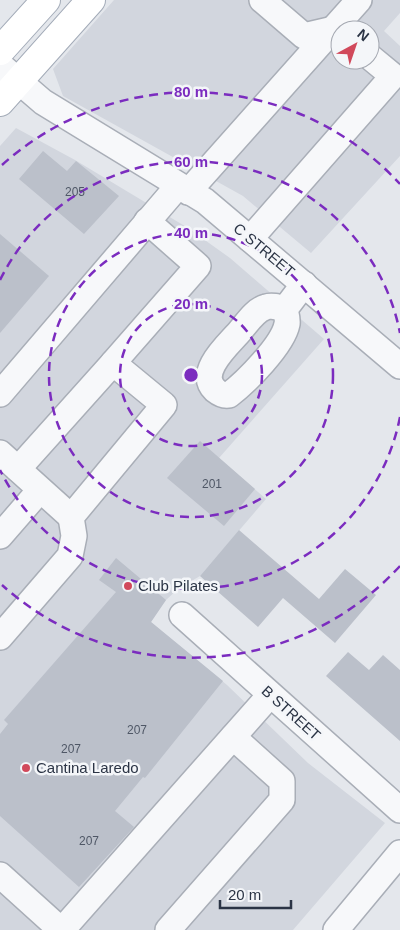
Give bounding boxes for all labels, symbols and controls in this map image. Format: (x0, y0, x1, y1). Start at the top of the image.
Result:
north arrow (330, 20, 380, 70)
text: N (354, 26, 372, 44)
text: 80 m (174, 83, 208, 100)
text: 60 m (174, 153, 208, 170)
house number: 205 (65, 185, 85, 199)
street label: C STREET (230, 219, 298, 280)
text: 40 m (174, 224, 208, 241)
text: 20 m (174, 295, 208, 312)
centre of rings (182, 366, 200, 384)
house number: 201 (202, 477, 222, 491)
place label: Club Pilates (138, 577, 218, 594)
marker: Club Pilates (122, 580, 134, 592)
street label: B STREET (258, 682, 324, 743)
house number: 207 (127, 723, 147, 737)
house number: 207 (61, 742, 81, 756)
place label: Cantina Laredo (36, 759, 139, 776)
marker: Cantina Laredo (20, 762, 32, 774)
house number: 207 (79, 834, 99, 848)
scale bar (220, 878, 291, 910)
text: 20 m (228, 886, 261, 903)

